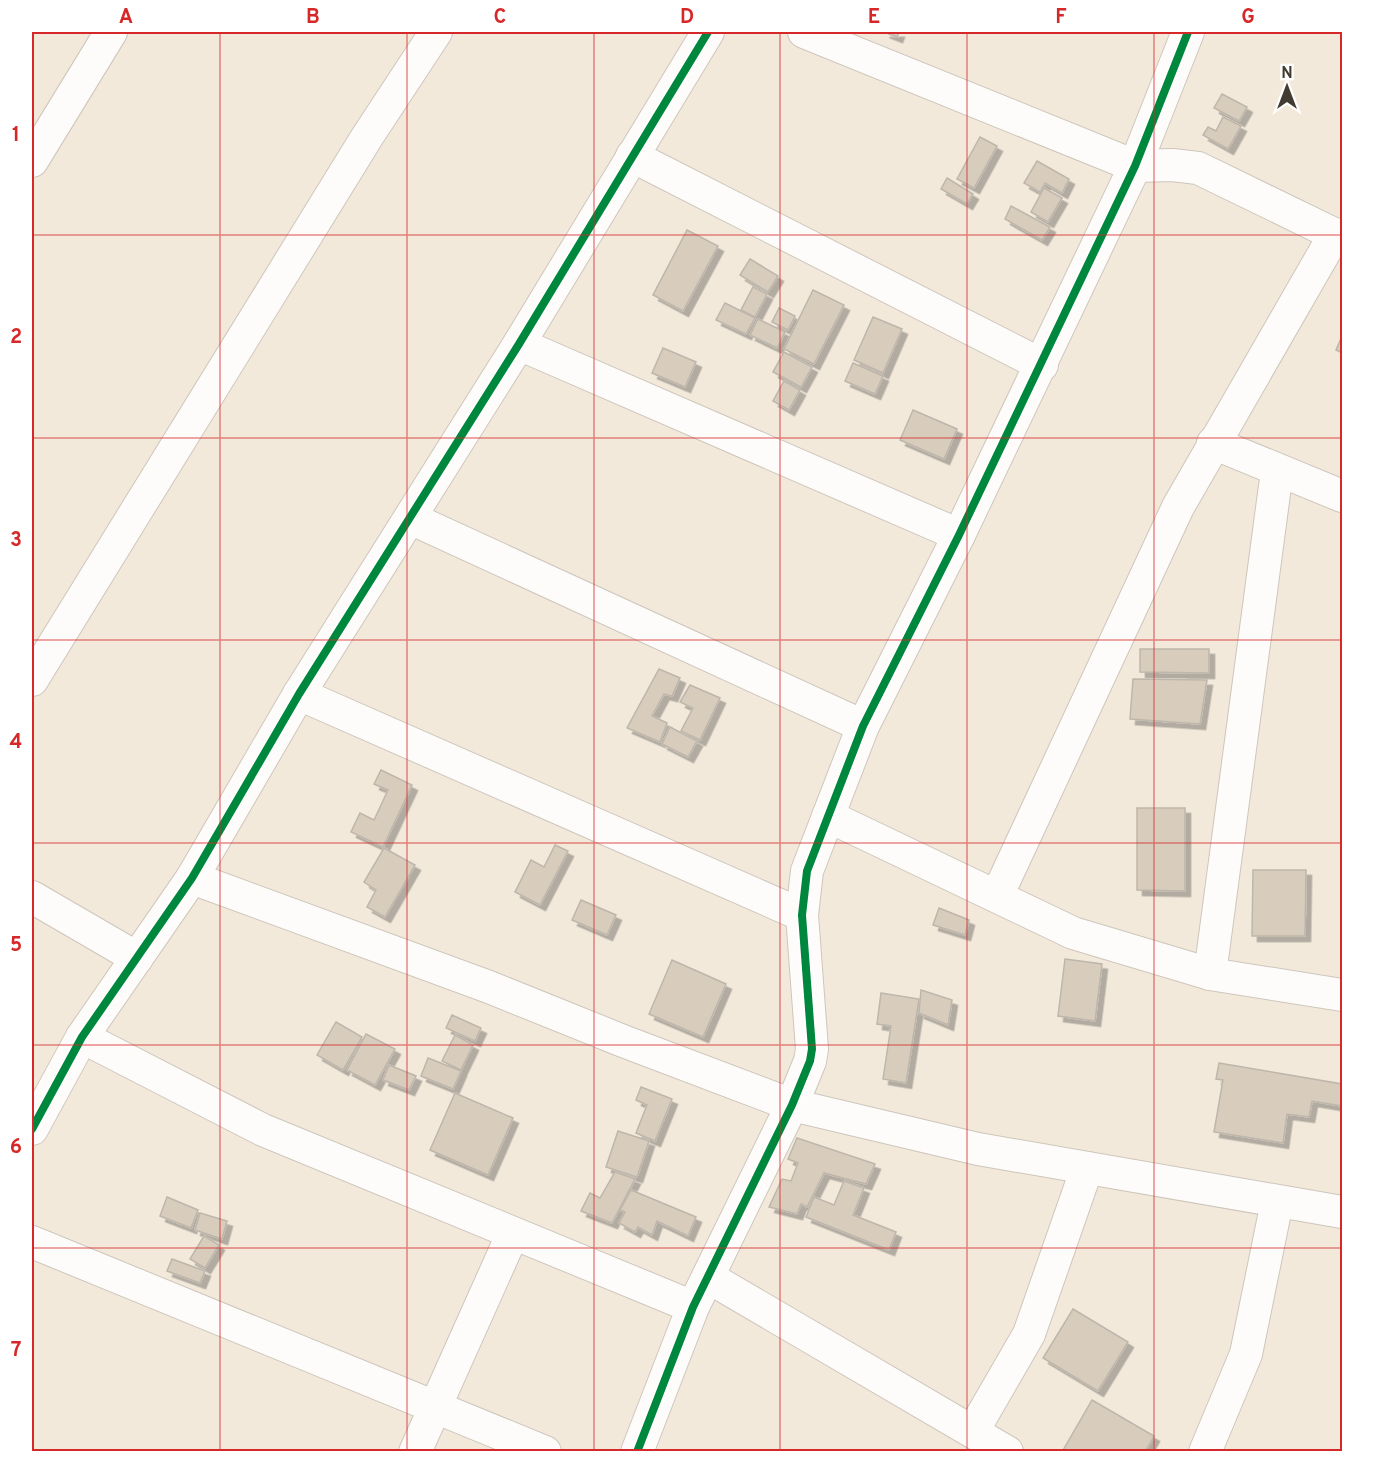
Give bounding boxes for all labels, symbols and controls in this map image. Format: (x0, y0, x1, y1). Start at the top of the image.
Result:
text: A (119, 5, 133, 31)
text: B (306, 5, 320, 31)
text: C (494, 5, 506, 31)
text: D (680, 5, 694, 31)
text: E (868, 5, 880, 31)
text: F (1055, 5, 1067, 31)
text: G (1241, 5, 1255, 31)
north arrow (1257, 57, 1317, 117)
text: N (1281, 64, 1293, 84)
text: 1 (12, 123, 20, 149)
text: 2 (10, 325, 22, 351)
text: 3 (10, 528, 22, 554)
text: 4 (10, 730, 22, 756)
text: 5 (10, 933, 22, 959)
text: 6 (10, 1135, 22, 1161)
text: 7 (11, 1338, 21, 1364)

